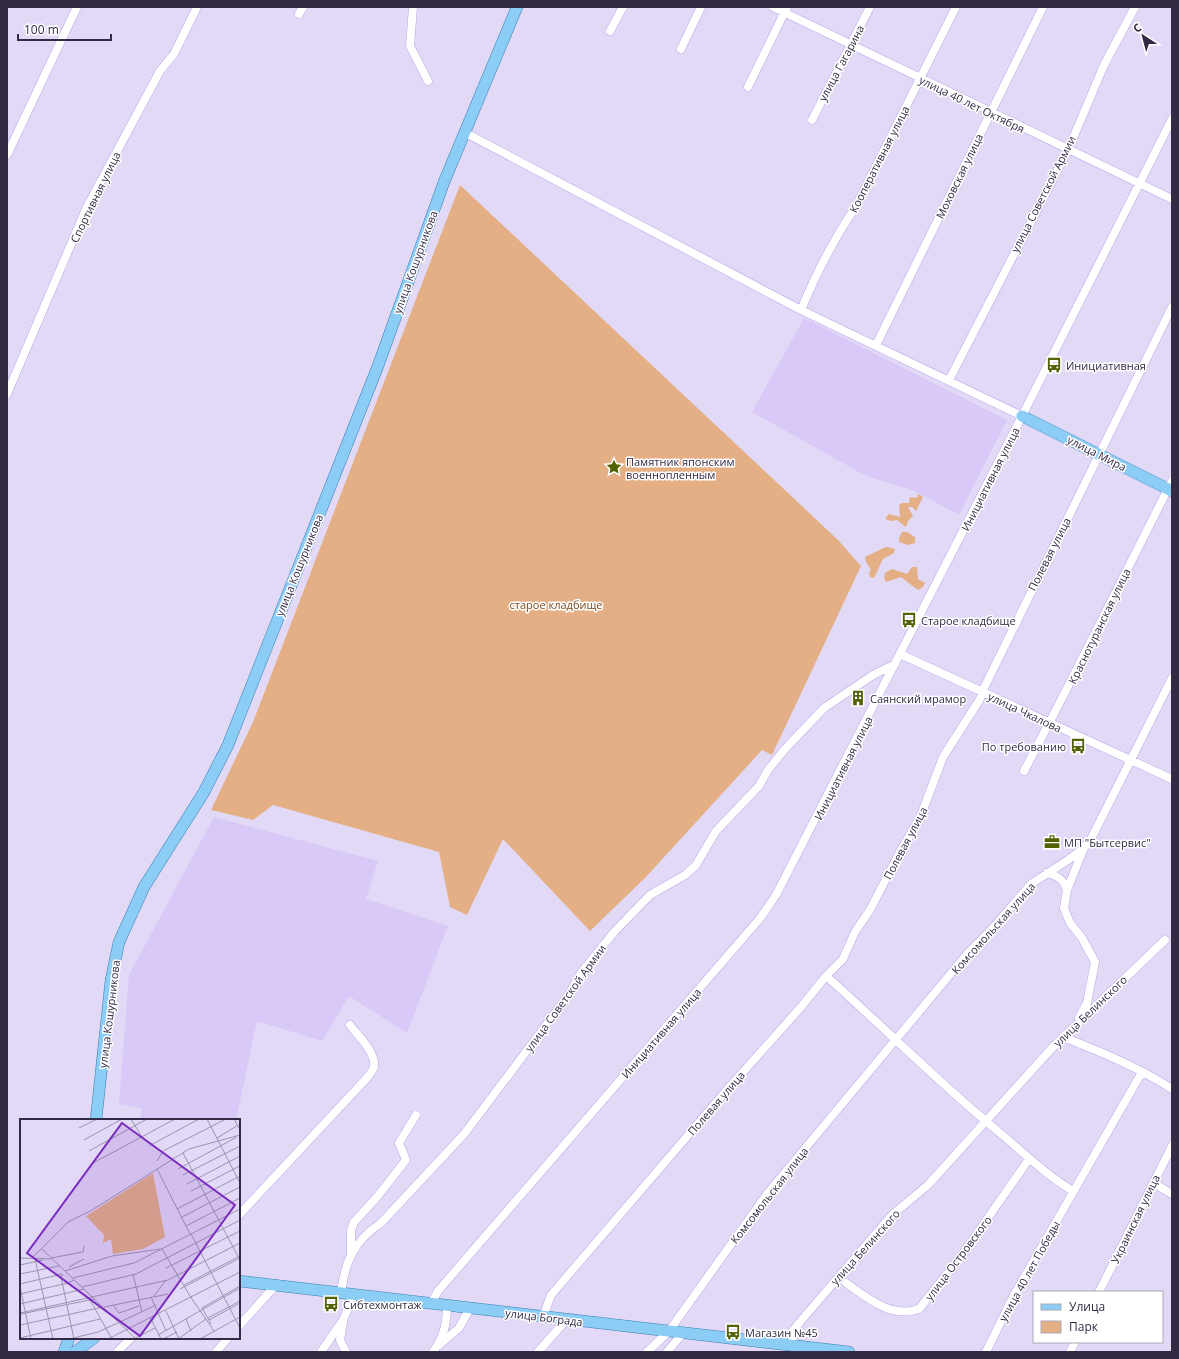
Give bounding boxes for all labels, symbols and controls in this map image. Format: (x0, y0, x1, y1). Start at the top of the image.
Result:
scale bar (18, 16, 111, 42)
north arrow (1123, 16, 1163, 56)
text: С (1130, 19, 1144, 36)
text: 100 m (24, 21, 59, 38)
street label: улица Гагарина (815, 22, 867, 104)
street label: улица 40 лет Октября (917, 72, 1027, 136)
street label: Кооперативная улица (846, 103, 912, 215)
street label: Моховская улица (932, 131, 986, 221)
street label: улица Советской Армии (1007, 133, 1079, 255)
street label: Спортивная улица (66, 149, 124, 245)
street label: улица Кошурникова (389, 208, 441, 316)
bus stop icon: Инициативная (1045, 356, 1063, 374)
place label: Инициативная (1066, 358, 1146, 373)
street label: Инициативная улица (957, 425, 1023, 533)
street label: улица Мира (1065, 432, 1129, 474)
place label: Памятник японским военнопленным (626, 454, 734, 482)
place icon: Памятник японским военнопленным (605, 458, 623, 476)
street label: улица Кошурникова (272, 512, 326, 618)
street label: Полевая улица (1024, 515, 1074, 593)
street label: Краснотуранская улица (1064, 566, 1134, 686)
park label: старое кладбище (510, 597, 602, 612)
bus stop icon: Старое кладбище (900, 611, 918, 629)
place label: Старое кладбище (921, 613, 1016, 628)
street label: улица Чкалова (986, 688, 1064, 736)
building icon: Саянский мрамор (849, 689, 867, 707)
place label: Саянский мрамор (870, 691, 966, 706)
street label: Инициативная улица (810, 714, 876, 822)
bus stop icon: По требованию (1069, 737, 1087, 755)
place label: По требованию (982, 739, 1066, 754)
street label: Полевая улица (880, 804, 930, 882)
office icon: МП "Бытсервис" (1043, 833, 1061, 851)
place label: МП "Бытсервис" (1064, 835, 1151, 850)
street label: Комсомольская улица (948, 879, 1038, 977)
street label: улица Советской Армии (521, 941, 609, 1055)
street label: улица Кошурникова (95, 959, 123, 1069)
street label: улица Белинского (1050, 972, 1130, 1050)
street label: Инициативная улица (618, 985, 704, 1081)
street label: Полевая улица (684, 1068, 748, 1138)
inset map (20, 1119, 240, 1339)
street label: Комсомольская улица (727, 1144, 811, 1246)
street label: Украинская улица (1107, 1172, 1163, 1266)
street label: улица Белинского (827, 1206, 903, 1288)
street label: улица Островского (921, 1212, 995, 1303)
street label: улица 40 лет Победы (995, 1218, 1063, 1324)
legend (1033, 1291, 1163, 1343)
bus stop icon: Сибтехмонтаж (322, 1295, 340, 1313)
place label: Сибтехмонтаж (343, 1297, 423, 1312)
text: Улица (1069, 1298, 1105, 1315)
street label: улица Бограда (504, 1305, 584, 1329)
text: Парк (1069, 1318, 1099, 1335)
bus stop icon: Магазин №45 (724, 1323, 742, 1341)
place label: Магазин №45 (745, 1325, 818, 1340)

